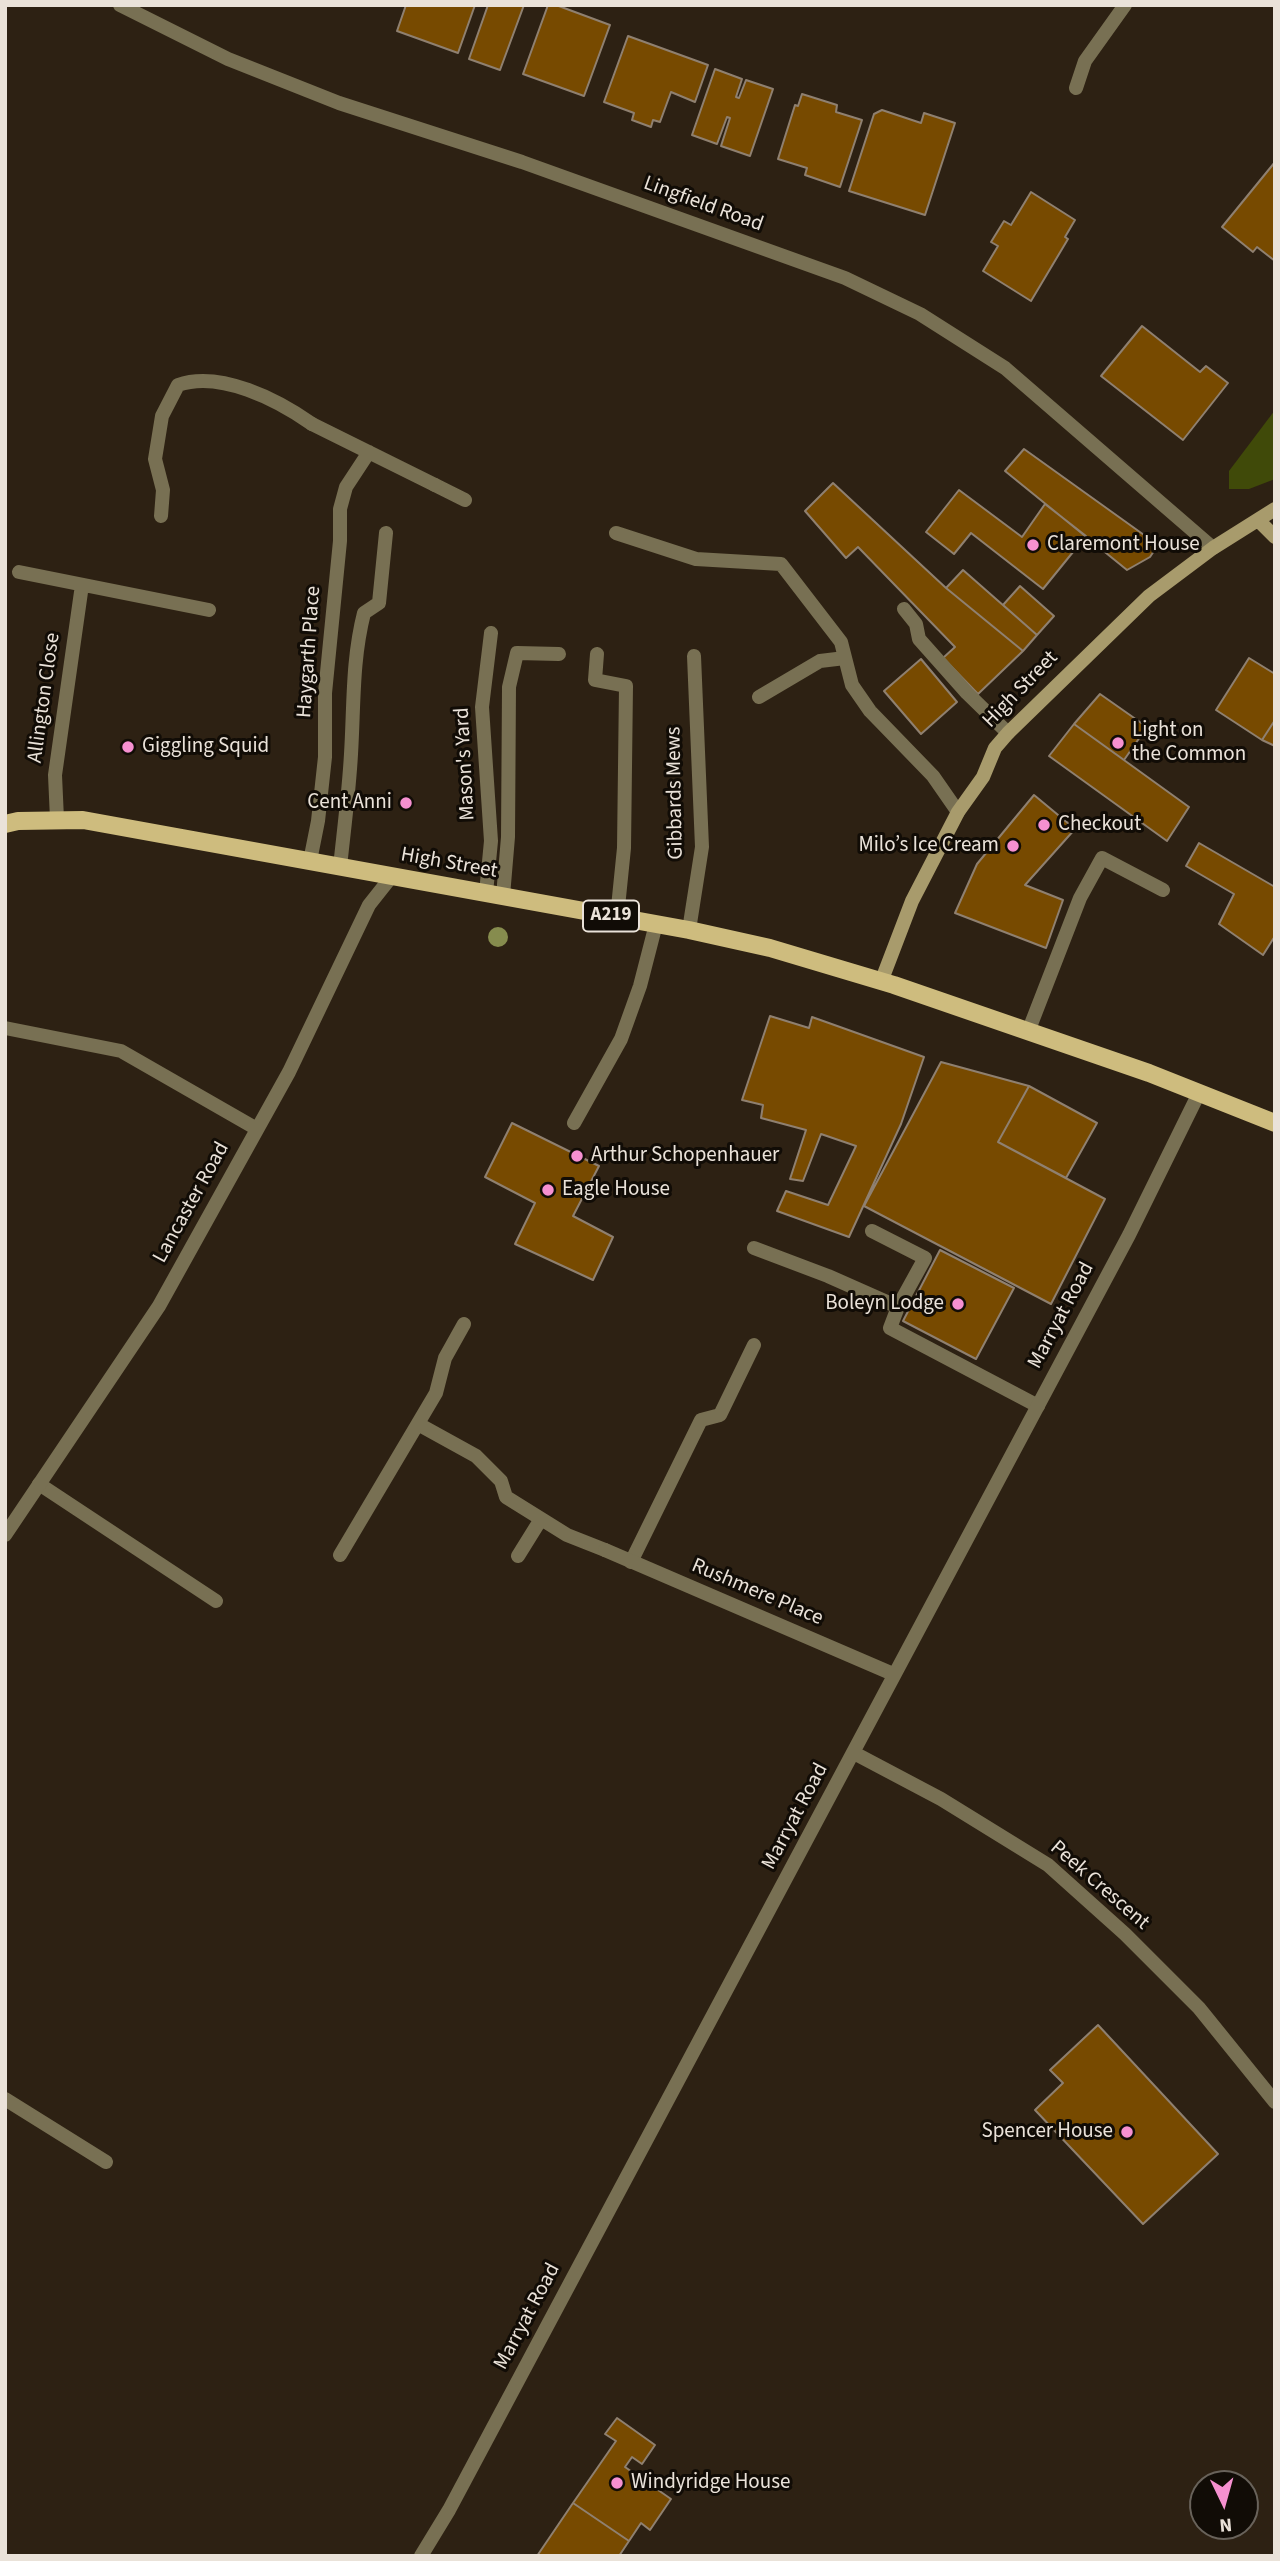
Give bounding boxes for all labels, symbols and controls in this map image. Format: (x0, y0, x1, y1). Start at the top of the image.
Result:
street label: Lingfield Road (640, 172, 766, 238)
place label: Claremont House (1047, 532, 1200, 558)
marker: Claremont House (1025, 537, 1041, 553)
street label: Haygarth Place (293, 585, 327, 719)
street label: Allington Close (23, 631, 67, 765)
street label: High Street (978, 646, 1064, 734)
street label: Mason's Yard (450, 707, 482, 821)
place label: Light on the Common (1132, 718, 1246, 768)
street label: Gibbards Mews (662, 726, 690, 860)
place label: Giggling Squid (142, 734, 269, 760)
marker: Light on the Common (1110, 735, 1126, 751)
marker: Giggling Squid (120, 739, 136, 755)
place label: Cent Anni (307, 790, 392, 816)
marker: Cent Anni (398, 795, 414, 811)
place label: Checkout (1058, 812, 1141, 838)
marker: Checkout (1036, 817, 1052, 833)
place label: Milo’s Ice Cream (858, 833, 999, 859)
marker: Milo’s Ice Cream (1005, 838, 1021, 854)
street label: High Street (399, 843, 499, 885)
road number: A219 (583, 900, 639, 932)
street label: Lancaster Road (148, 1138, 236, 1268)
place label: Arthur Schopenhauer (591, 1143, 779, 1169)
marker: Arthur Schopenhauer (569, 1148, 585, 1164)
place label: Eagle House (562, 1177, 670, 1203)
marker: Eagle House (540, 1182, 556, 1198)
street label: Marryat Road (1023, 1258, 1101, 1374)
place label: Boleyn Lodge (825, 1291, 944, 1317)
marker: Boleyn Lodge (950, 1296, 966, 1312)
street label: Rushmere Place (687, 1554, 827, 1632)
street label: Marryat Road (757, 1759, 835, 1875)
street label: Peek Crescent (1044, 1836, 1154, 1936)
place label: Spencer House (981, 2119, 1113, 2145)
marker: Spencer House (1119, 2124, 1135, 2140)
street label: Marryat Road (489, 2259, 567, 2375)
place label: Windyridge House (631, 2470, 790, 2496)
north arrow (1189, 2470, 1259, 2540)
marker: Windyridge House (609, 2475, 625, 2491)
text: N (1218, 2510, 1233, 2538)

